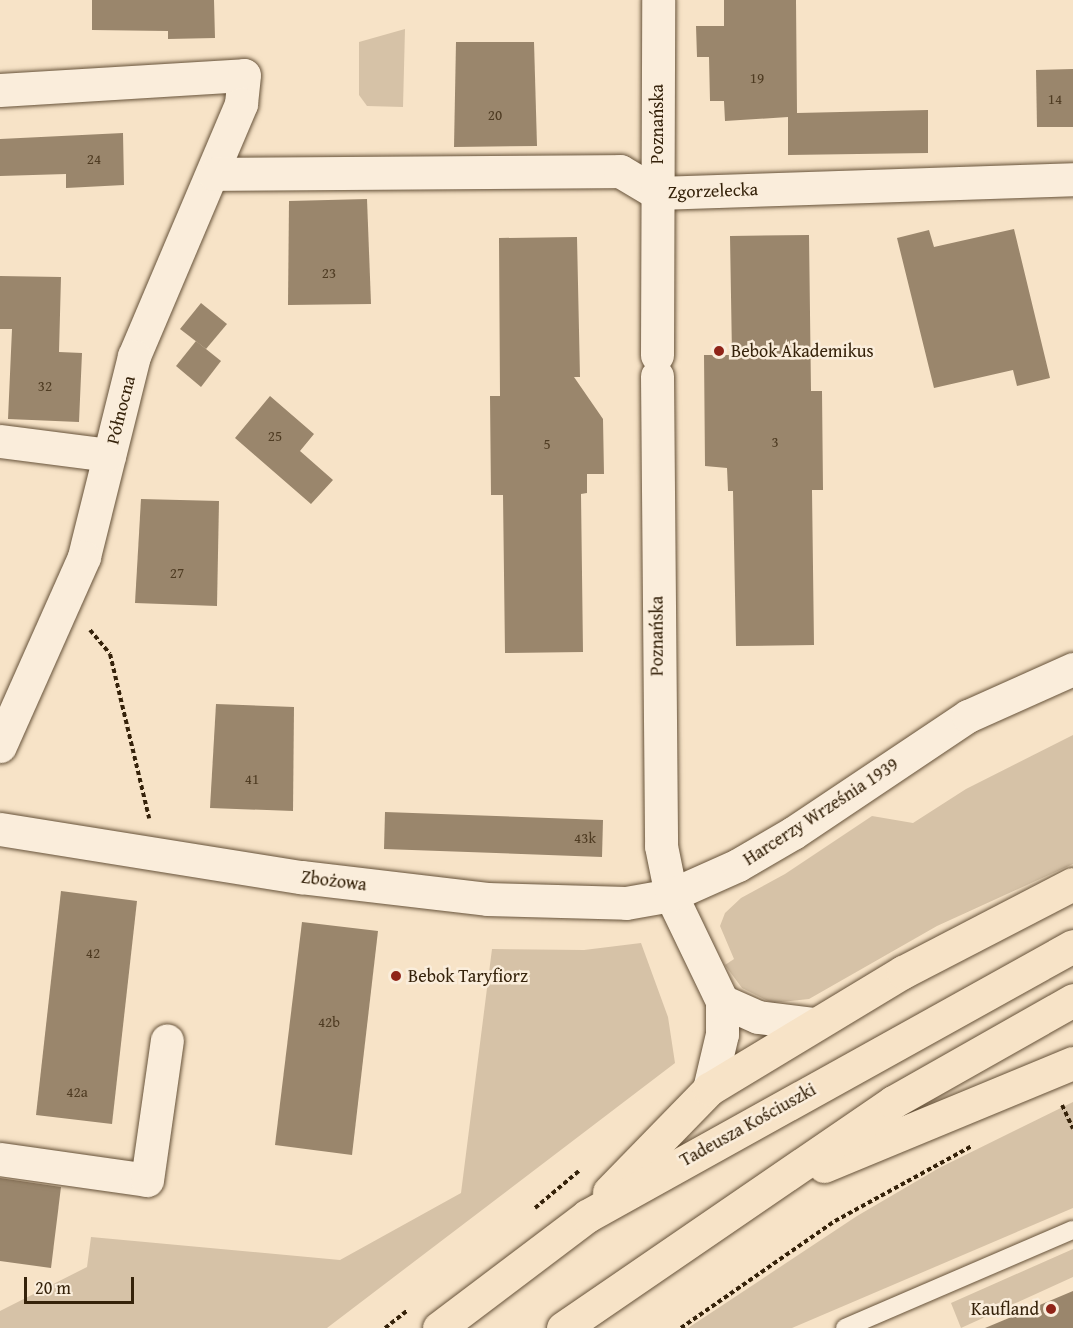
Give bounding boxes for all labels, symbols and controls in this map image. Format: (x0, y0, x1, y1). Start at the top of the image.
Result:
house number: 19 (750, 69, 764, 87)
street label: Poznańska (646, 84, 668, 164)
house number: 14 (1048, 90, 1062, 108)
house number: 20 (488, 106, 502, 124)
house number: 24 (87, 150, 101, 168)
street label: Zgorzelecka (668, 179, 758, 203)
house number: 23 (322, 264, 336, 282)
place label: Bebok Akademikus (731, 340, 874, 362)
marker: Bebok Akademikus (712, 344, 726, 358)
street label: Północna (102, 373, 140, 447)
house number: 32 (38, 377, 52, 395)
house number: 25 (268, 427, 282, 445)
house number: 3 (771, 433, 779, 451)
house number: 5 (543, 435, 551, 453)
house number: 27 (170, 564, 184, 582)
street label: Poznańska (646, 596, 668, 676)
street label: Harcerzy Września 1939 (739, 754, 903, 870)
house number: 41 (245, 770, 259, 788)
house number: 43k (574, 829, 596, 847)
street label: Zbożowa (300, 866, 368, 896)
house number: 42 (86, 944, 100, 962)
place label: Bebok Taryfiorz (408, 965, 528, 987)
marker: Bebok Taryfiorz (389, 969, 403, 983)
house number: 42b (318, 1013, 340, 1031)
street label: Tadeusza Kościuszki (676, 1079, 820, 1171)
house number: 42a (66, 1083, 88, 1101)
scale bar (27, 1265, 136, 1303)
text: 20 m (35, 1274, 71, 1301)
place label: Kaufland (971, 1298, 1039, 1320)
marker: Kaufland (1044, 1302, 1058, 1316)

